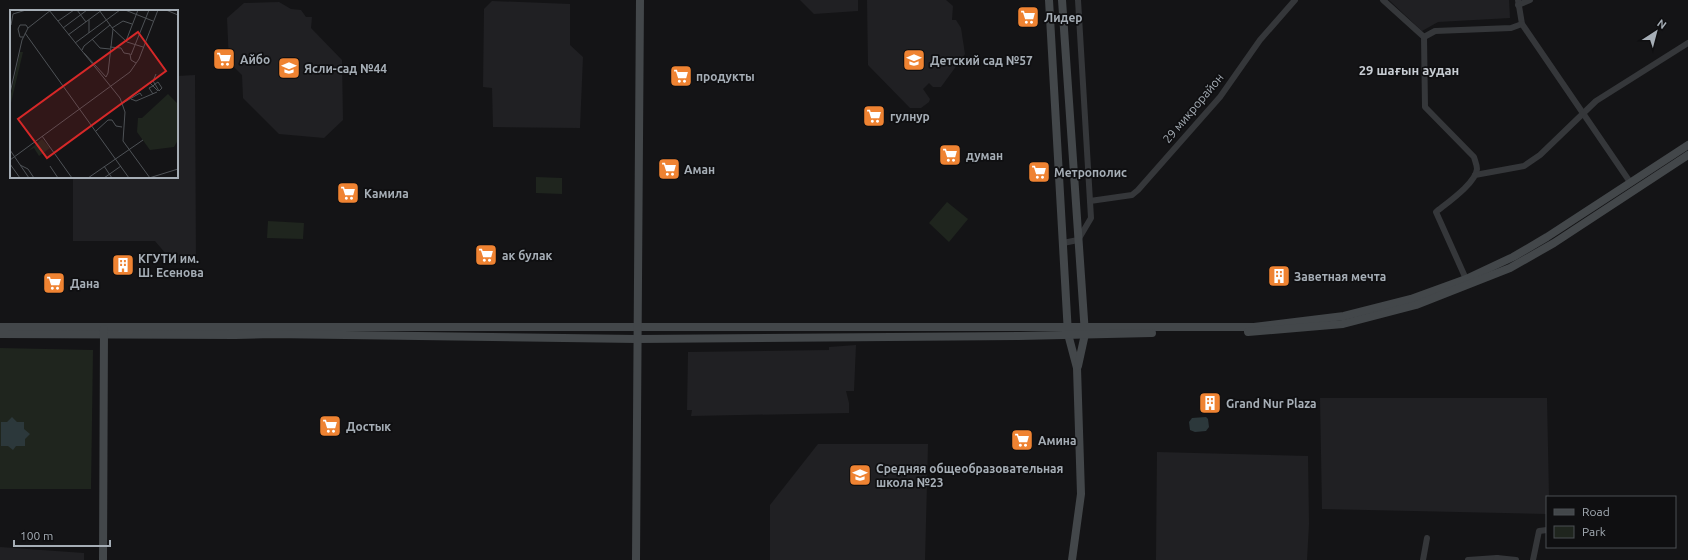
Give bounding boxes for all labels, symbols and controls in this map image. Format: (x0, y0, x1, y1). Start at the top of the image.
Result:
supermarket icon: Лидер (1015, 4, 1041, 30)
inset map (10, 10, 178, 178)
place label: Лидер (1044, 11, 1082, 24)
north arrow (1636, 12, 1676, 52)
text: N (1655, 17, 1669, 31)
supermarket icon: Айбо (211, 46, 237, 72)
school or university icon: Детский сад №57 (901, 47, 927, 73)
place label: Айбо (240, 53, 270, 66)
place label: Детский сад №57 (930, 54, 1033, 67)
school or university icon: Ясли-сад №44 (276, 55, 302, 81)
place label: Ясли-сад №44 (304, 62, 387, 75)
supermarket icon: продукты (668, 63, 694, 89)
district label: 29 шағын аудан (1359, 63, 1459, 77)
place label: продукты (696, 70, 755, 83)
street label: 29 микрорайон (1160, 71, 1226, 145)
supermarket icon: гулнур (861, 103, 887, 129)
place label: гулнур (890, 110, 930, 123)
supermarket icon: думан (937, 142, 963, 168)
place label: думан (966, 149, 1003, 162)
supermarket icon: Аман (656, 156, 682, 182)
supermarket icon: Метрополис (1026, 159, 1052, 185)
place label: Аман (684, 163, 715, 176)
place label: Метрополис (1054, 166, 1127, 179)
supermarket icon: Камила (335, 180, 361, 206)
place label: Камила (364, 187, 409, 200)
supermarket icon: ак булак (473, 242, 499, 268)
place label: ак булак (502, 249, 552, 262)
building icon: КГУТИ им. Ш. Есенова (110, 252, 136, 278)
place label: КГУТИ им. Ш. Есенова (138, 252, 204, 279)
building icon: Заветная мечта (1266, 263, 1292, 289)
supermarket icon: Дана (41, 270, 67, 296)
place label: Заветная мечта (1294, 270, 1386, 283)
place label: Дана (70, 277, 100, 290)
building icon: Grand Nur Plaza (1197, 390, 1223, 416)
place label: Grand Nur Plaza (1226, 397, 1317, 410)
supermarket icon: Достык (317, 413, 343, 439)
place label: Достык (346, 420, 391, 433)
supermarket icon: Амина (1009, 427, 1035, 453)
place label: Амина (1038, 434, 1076, 447)
school or university icon: Средняя общеобразовательная школа №23 (847, 462, 873, 488)
place label: Средняя общеобразовательная школа №23 (876, 462, 1063, 489)
legend (1546, 496, 1676, 548)
text: Road (1582, 505, 1610, 518)
scale bar (14, 522, 110, 548)
text: Park (1582, 525, 1606, 538)
text: 100 m (20, 529, 53, 542)

